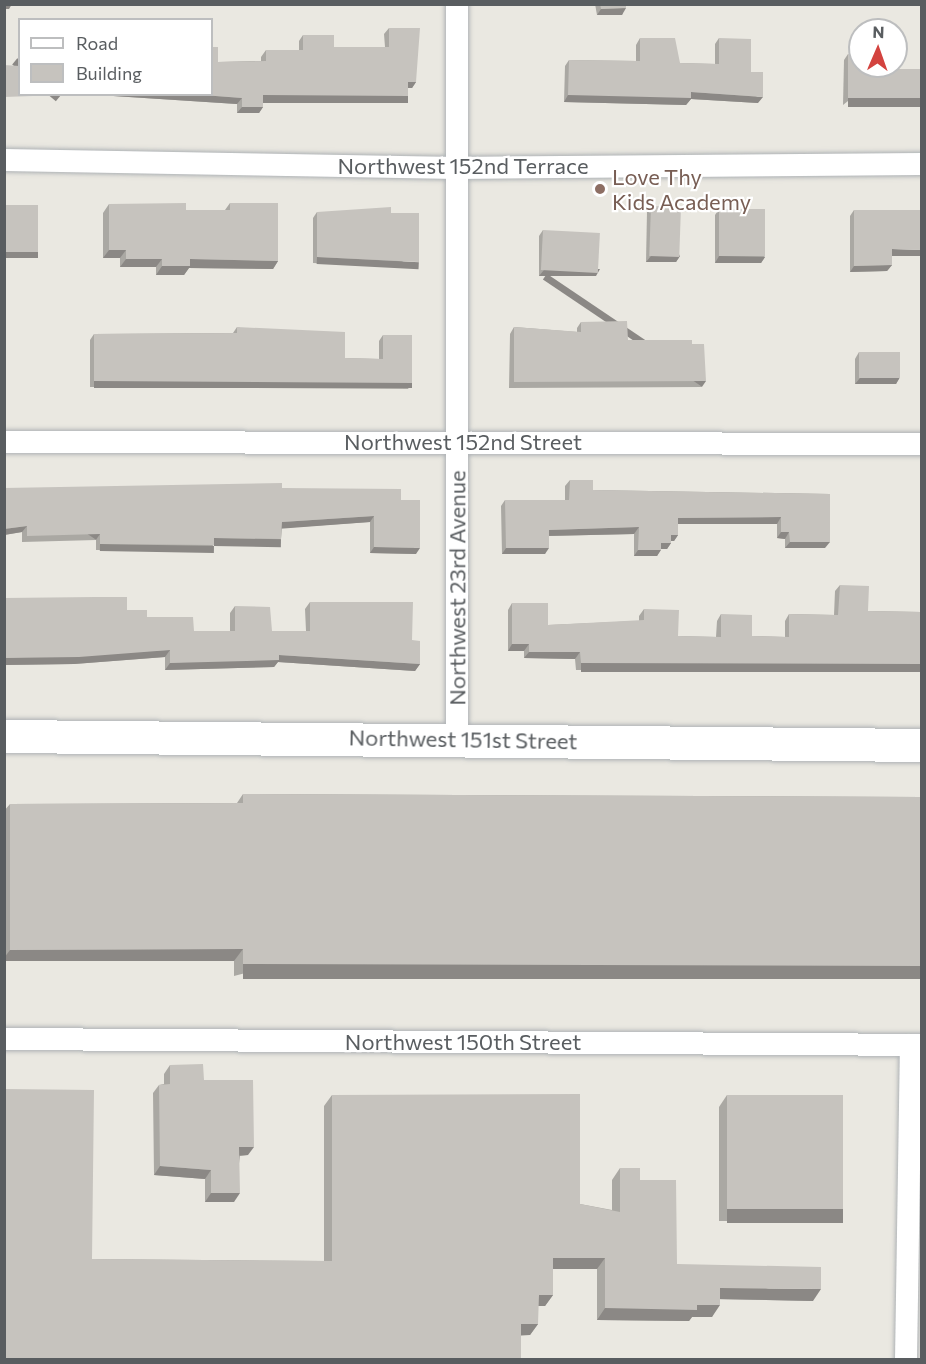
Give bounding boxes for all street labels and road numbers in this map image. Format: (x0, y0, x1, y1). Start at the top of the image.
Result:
street label: Northwest 152nd Terrace (337, 153, 589, 179)
street label: Northwest 152nd Street (344, 429, 582, 455)
street label: Northwest 23rd Avenue (444, 470, 470, 706)
street label: Northwest 151st Street (348, 724, 578, 754)
street label: Northwest 150th Street (345, 1029, 581, 1055)

